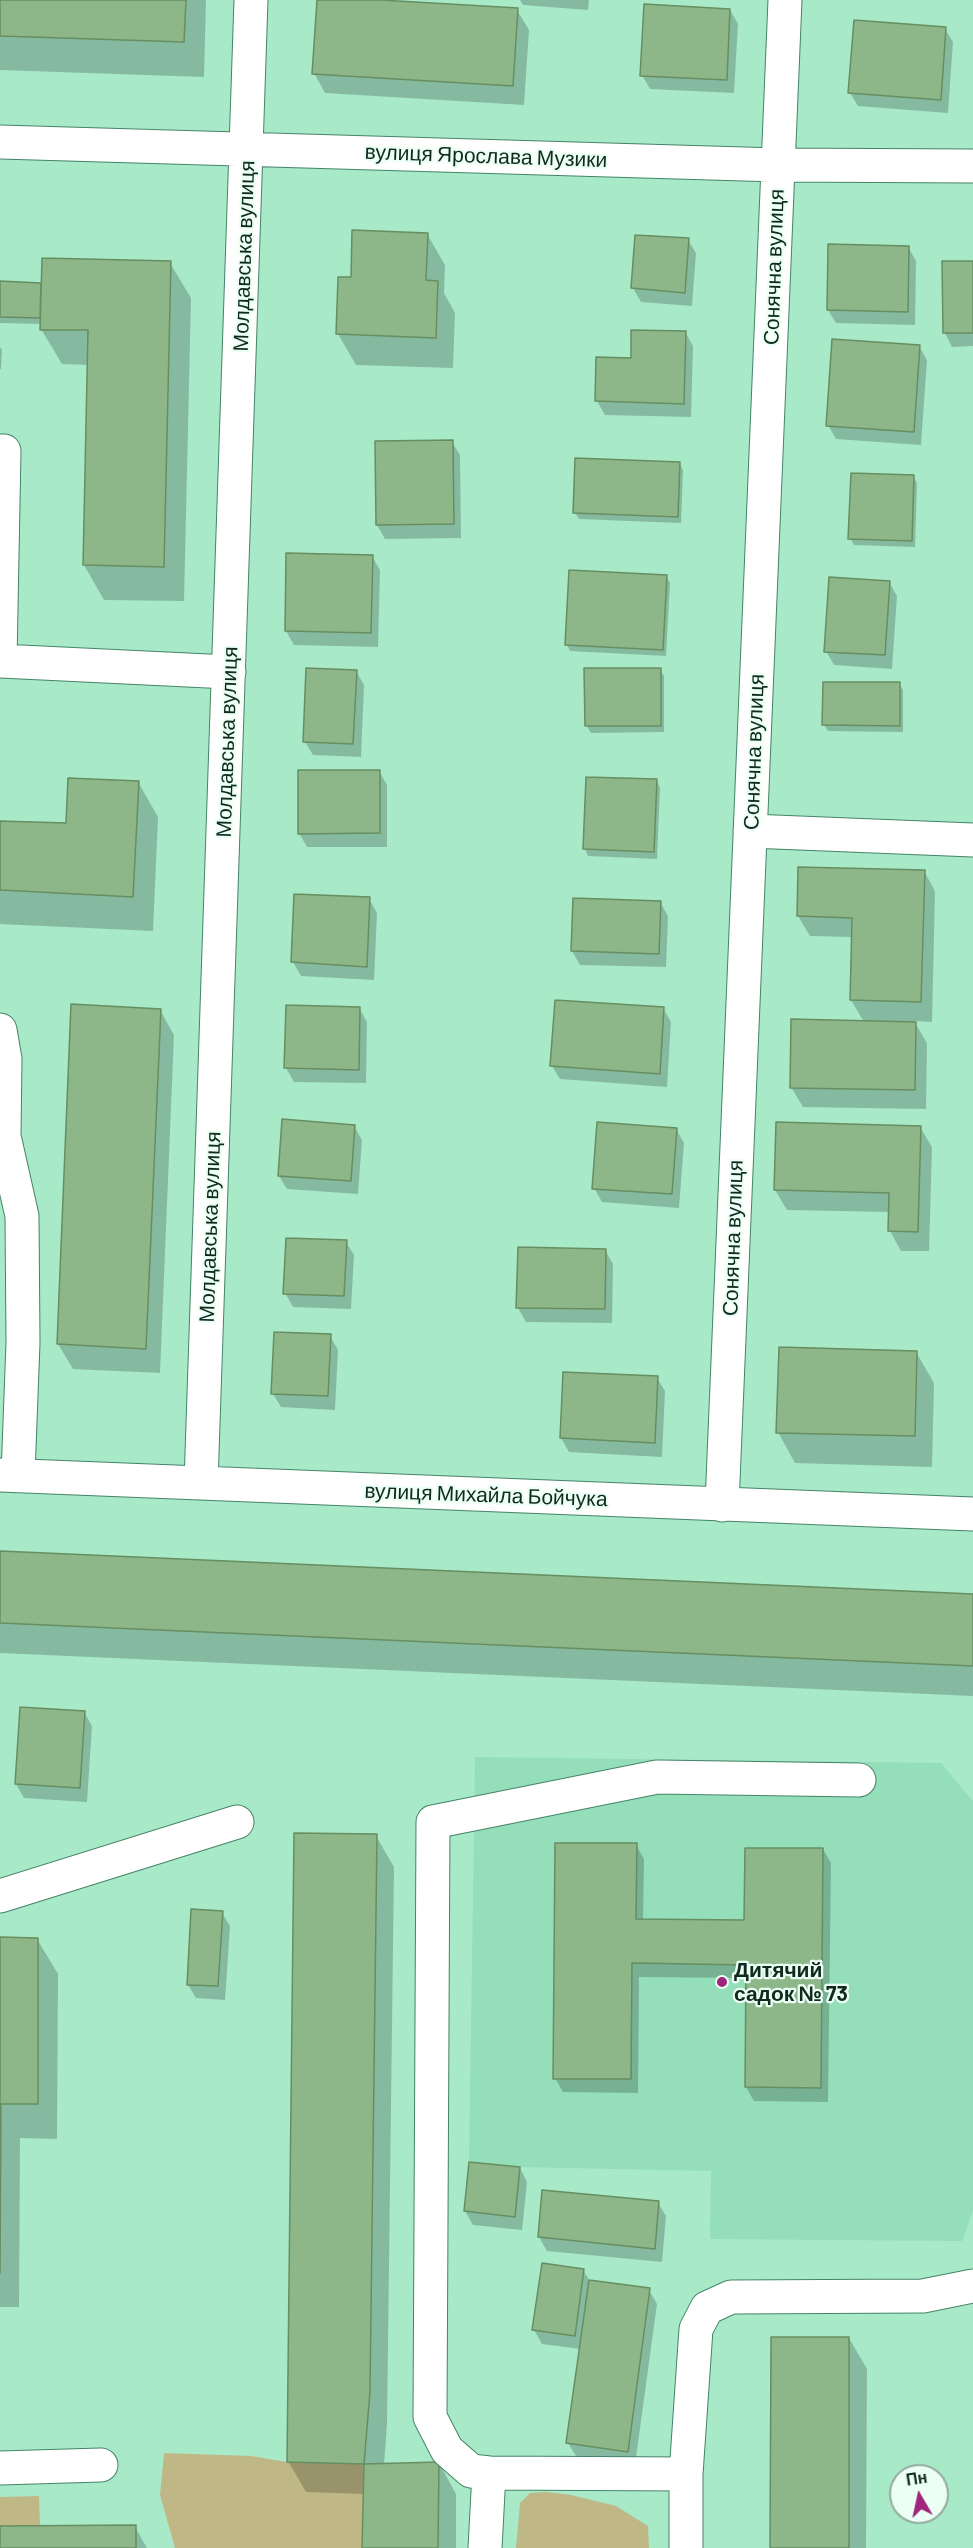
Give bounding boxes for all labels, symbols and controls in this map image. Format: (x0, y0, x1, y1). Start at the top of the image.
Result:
street label: вулиця Ярослава Музики (364, 139, 608, 173)
street label: Молдавська вулиця (228, 160, 260, 352)
street label: Сонячна вулиця (759, 188, 789, 346)
street label: Молдавська вулиця (211, 646, 243, 838)
street label: Сонячна вулиця (739, 673, 769, 831)
street label: Молдавська вулиця (194, 1131, 226, 1323)
street label: Сонячна вулиця (718, 1159, 748, 1317)
street label: вулиця Михайла Бойчука (364, 1478, 608, 1512)
place label: Дитячий садок № 73 (734, 1957, 848, 2007)
marker: Дитячий садок № 73 (715, 1975, 729, 1989)
north arrow (889, 2464, 949, 2524)
text: Пн (904, 2467, 928, 2489)

